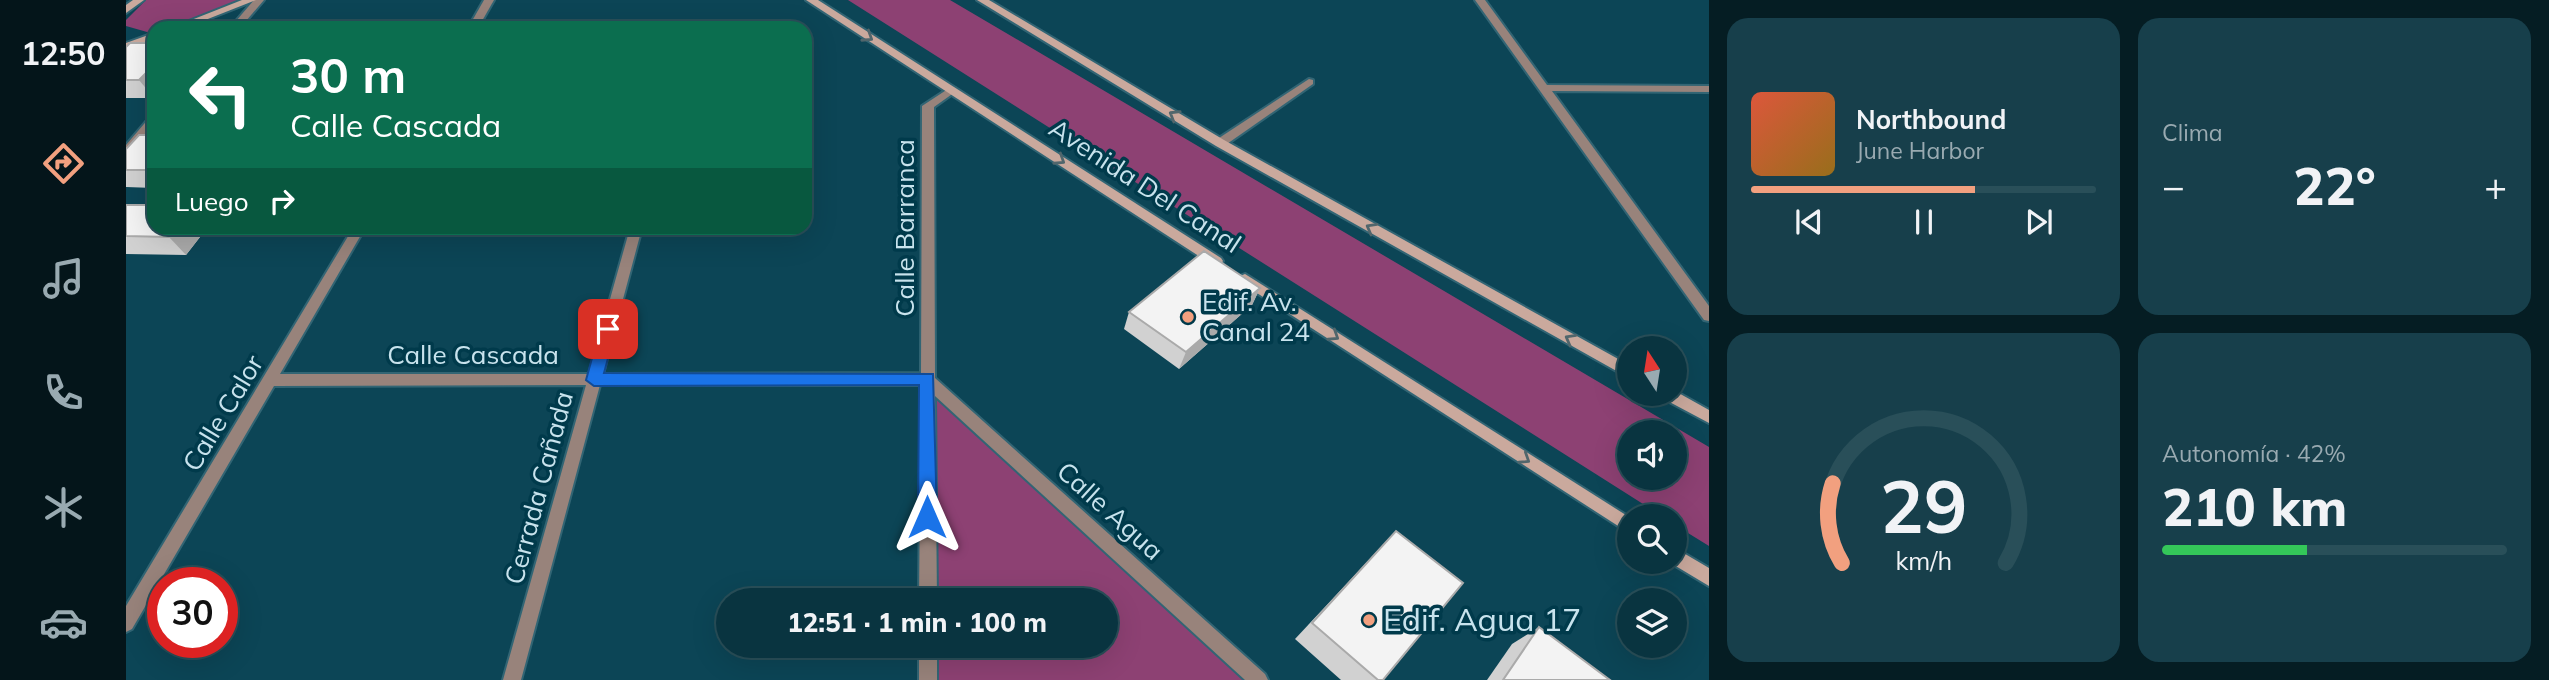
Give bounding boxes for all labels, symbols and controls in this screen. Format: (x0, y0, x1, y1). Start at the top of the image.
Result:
one-way arrow (861, 29, 874, 42)
text: 12:50 (21, 33, 105, 73)
text: 30 m (290, 44, 406, 105)
icon: left (175, 49, 266, 140)
text: Northbound (1856, 103, 2006, 136)
text: Calle Cascada (290, 105, 501, 145)
one-way arrow (1168, 110, 1181, 123)
street label: Avenida Del Canal (1043, 111, 1247, 260)
text: Clima (2162, 118, 2223, 147)
text: June Harbor (1856, 136, 1984, 165)
icon: directions (39, 139, 88, 188)
street label: Calle Barranca (888, 139, 921, 317)
one-way arrow (1052, 152, 1065, 165)
text: 22° (2293, 153, 2376, 218)
text: − (2162, 162, 2185, 210)
text: + (2484, 162, 2507, 210)
icon: right (263, 182, 301, 220)
text: Luego (175, 185, 249, 218)
icon: previous (1790, 203, 1828, 241)
icon: pause (1905, 203, 1943, 241)
icon: next (2020, 203, 2058, 241)
one-way arrow (1366, 223, 1379, 236)
icon: music (39, 254, 88, 303)
place label: Edif. Av. Canal 24 (1202, 285, 1310, 348)
pin (578, 299, 638, 359)
marker: Edif. Av. Canal 24 (1180, 309, 1196, 325)
icon: arrive (589, 310, 627, 348)
one-way arrow (1326, 328, 1339, 341)
one-way arrow (1564, 334, 1577, 347)
north arrow (1617, 336, 1687, 406)
map controls (1617, 336, 1687, 658)
street label: Calle Cascada (387, 338, 559, 371)
street label: Calle Calor (175, 348, 270, 477)
icon: phone (39, 368, 88, 417)
street label: Cerrada Cañada (497, 388, 580, 588)
button: sound (1617, 420, 1687, 490)
text: Autonomía · 42% (2162, 439, 2346, 468)
one-way arrow (1517, 451, 1530, 464)
street label: Calle Agua (1050, 454, 1170, 567)
text: 29 (1880, 461, 1967, 552)
text: 210 km (2162, 474, 2347, 539)
position arrow (890, 480, 964, 554)
icon: climate (39, 483, 88, 532)
button: search (1617, 504, 1687, 574)
text: km/h (1895, 545, 1952, 576)
speed limit sign: 30 (147, 567, 238, 658)
button: layers (1617, 588, 1687, 658)
icon: car (39, 598, 88, 647)
place label: Edif. Agua 17 (1383, 599, 1581, 639)
text: 12:51 · 1 min · 100 m (787, 606, 1047, 639)
marker: Edif. Agua 17 (1361, 612, 1377, 628)

